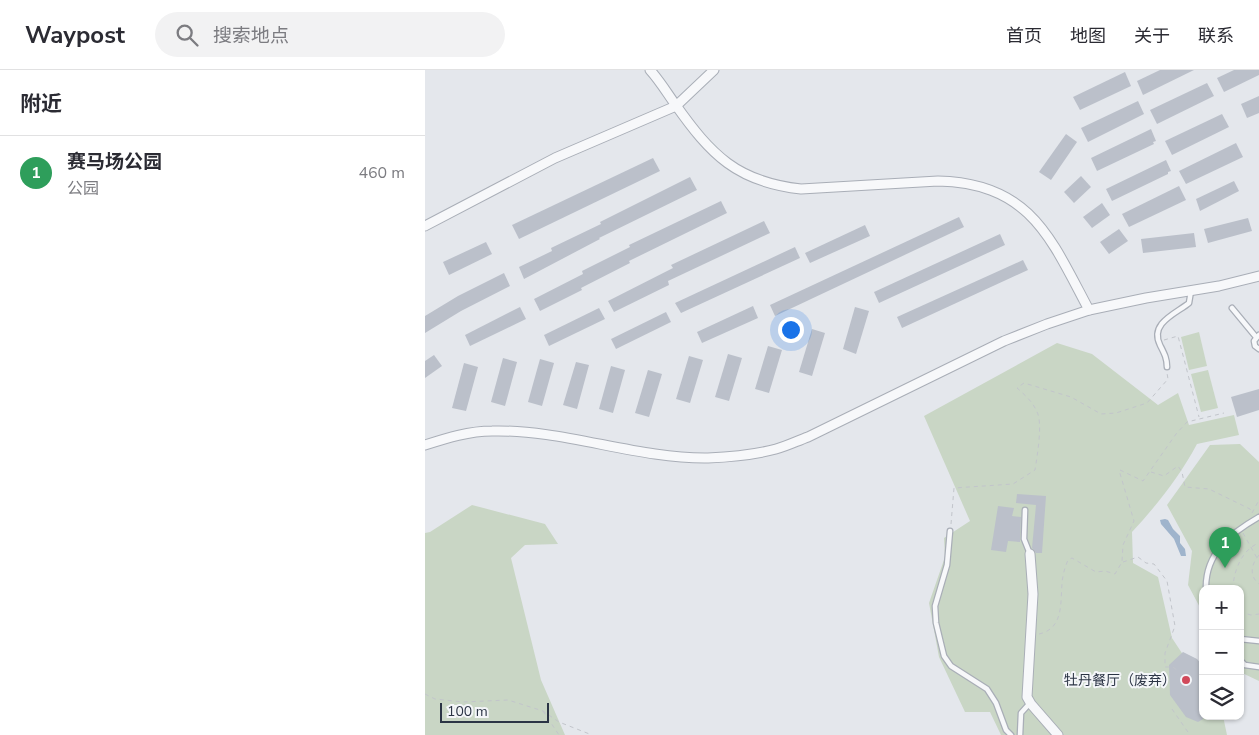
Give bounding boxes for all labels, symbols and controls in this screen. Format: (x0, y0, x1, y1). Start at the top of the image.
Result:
search box (155, 12, 505, 57)
text: Waypost (25, 19, 125, 51)
icon: search (173, 21, 201, 49)
text: 搜索地点 (213, 23, 289, 49)
text: 首页 (1006, 24, 1042, 48)
text: 地图 (1070, 24, 1106, 48)
text: 关于 (1134, 24, 1170, 48)
text: 联系 (1198, 24, 1234, 48)
text: 附近 (20, 90, 62, 118)
text: 赛马场公园 (67, 149, 162, 175)
text: 1 (31, 162, 41, 184)
text: 460 m (358, 162, 405, 184)
text: 公园 (67, 178, 99, 200)
your location (778, 317, 804, 343)
pin: 1 (1209, 527, 1241, 568)
map controls (1199, 585, 1244, 720)
button: + (1199, 585, 1244, 630)
button: − (1199, 630, 1244, 675)
place label: 牡丹餐厅（废弃） (1064, 671, 1176, 690)
marker: 牡丹餐厅（废弃） (1180, 674, 1192, 686)
button: layers (1199, 675, 1244, 720)
scale bar (440, 700, 549, 723)
text: 100 m (447, 702, 488, 721)

